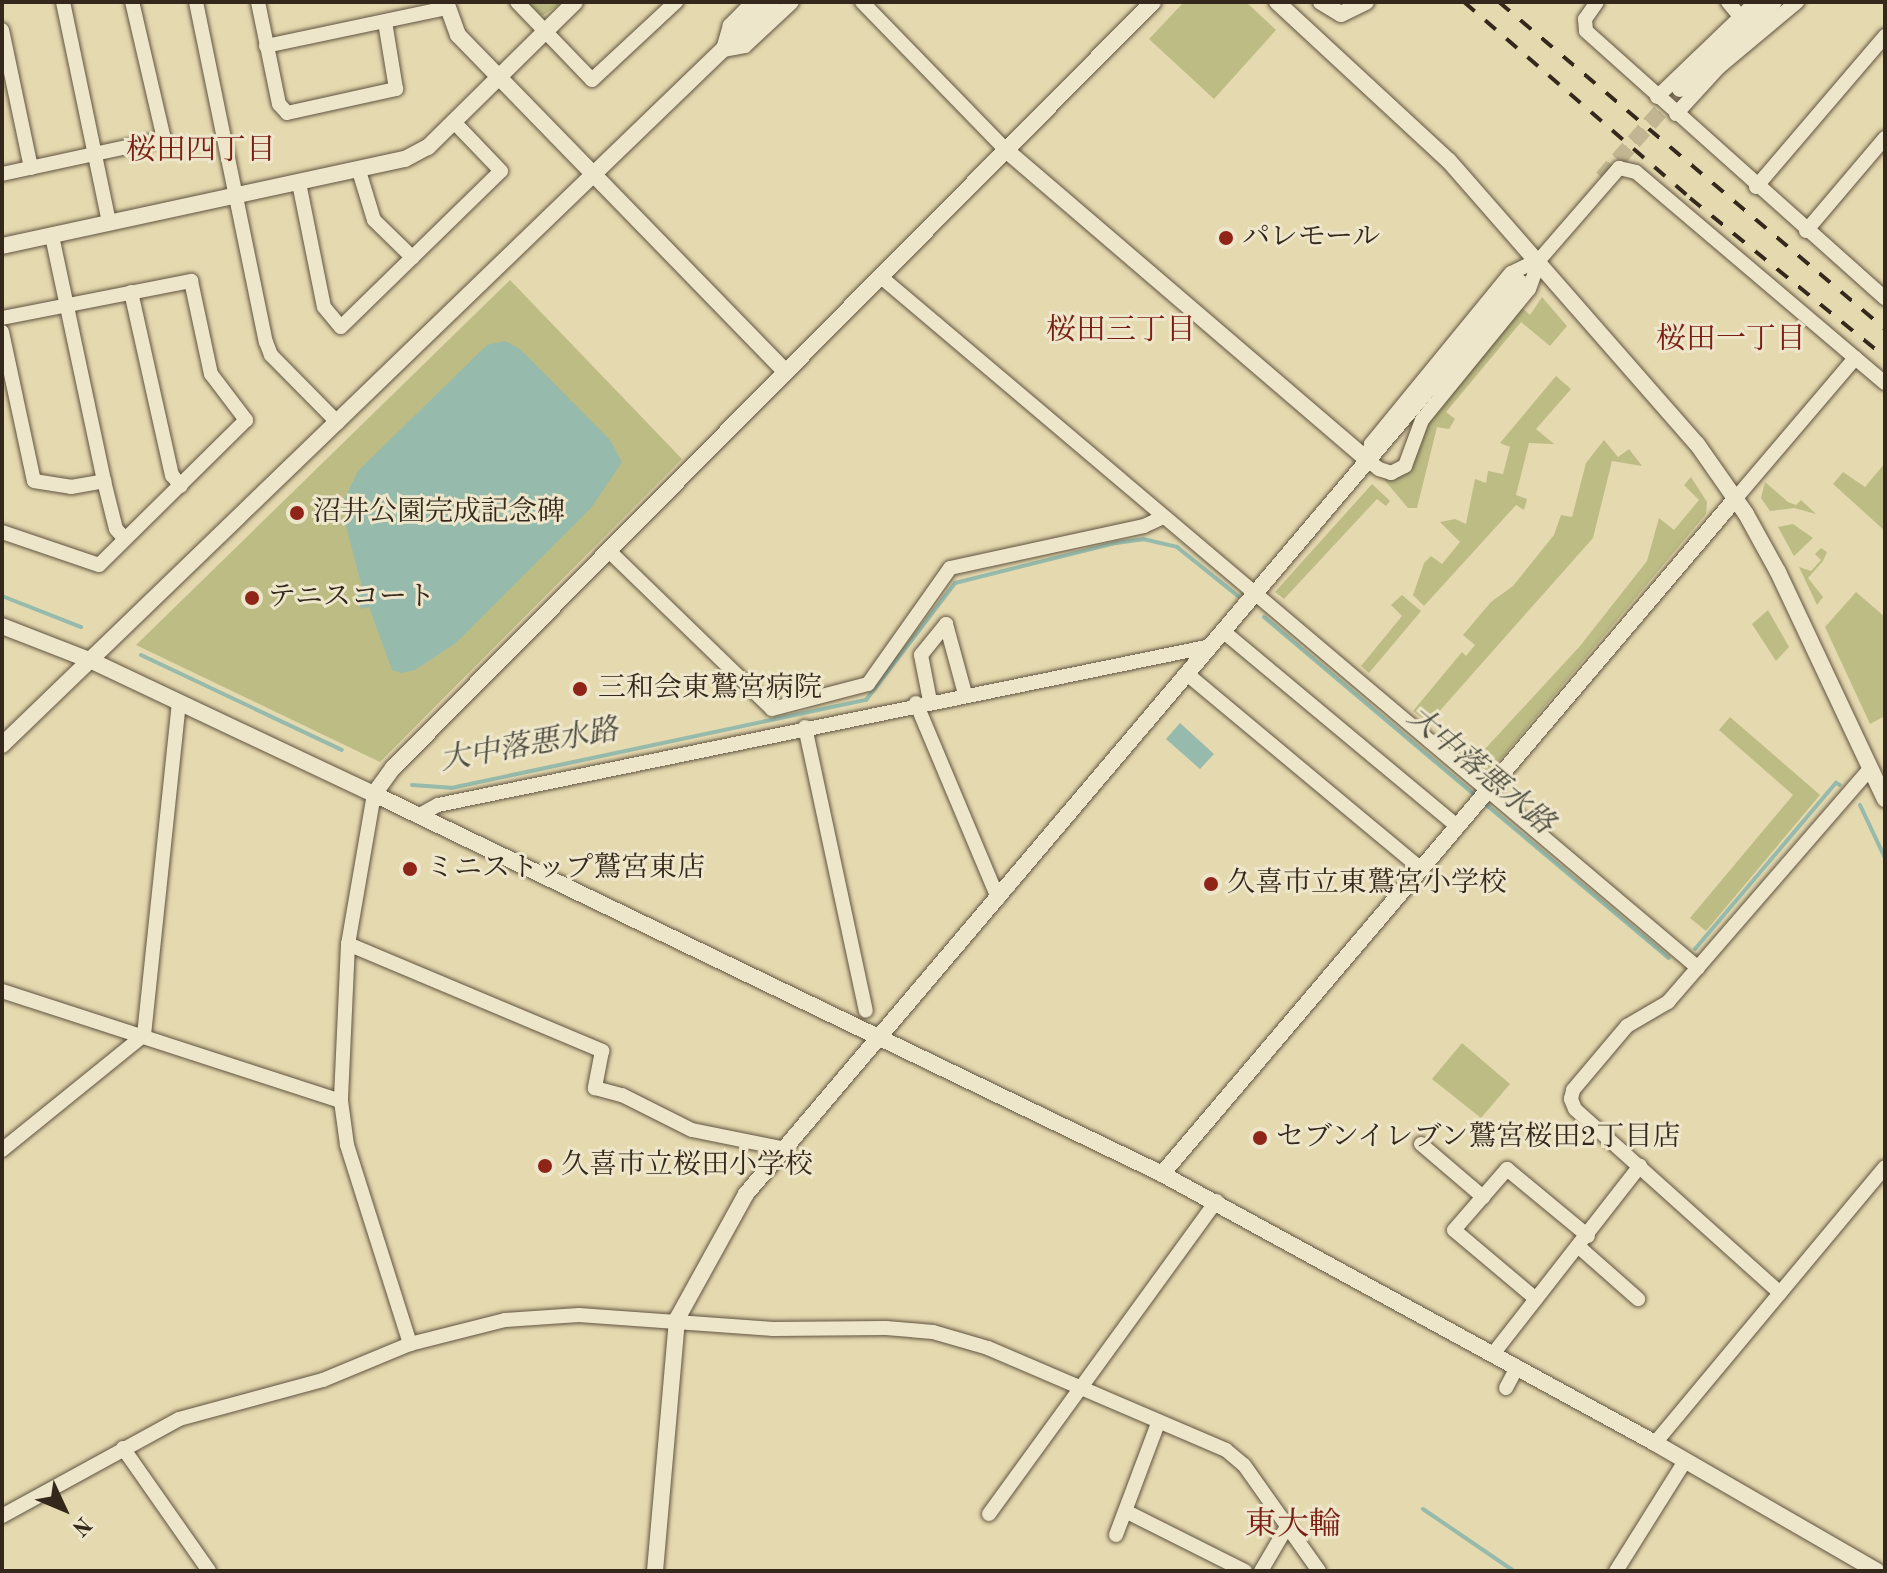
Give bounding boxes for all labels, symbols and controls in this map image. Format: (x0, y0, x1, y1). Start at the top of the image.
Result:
district label: 桜田四丁目 (126, 133, 276, 169)
place label: パレモール (1242, 221, 1381, 255)
marker: パレモール (1217, 229, 1235, 247)
district label: 桜田三丁目 (1046, 313, 1196, 349)
district label: 桜田一丁目 (1656, 322, 1806, 358)
place label: 沼井公園完成記念碑 (313, 496, 565, 530)
marker: 沼井公園完成記念碑 (288, 504, 306, 522)
place label: テニスコート (268, 581, 436, 615)
marker: テニスコート (243, 589, 261, 607)
place label: 三和会東鷲宮病院 (598, 672, 822, 706)
marker: 三和会東鷲宮病院 (569, 678, 591, 700)
water label: 大中落悪水路 (1399, 699, 1561, 843)
water label: 大中落悪水路 (437, 713, 621, 779)
place label: ミニストップ鷲宮東店 (426, 852, 706, 886)
marker: ミニストップ鷲宮東店 (401, 860, 419, 878)
place label: 久喜市立東鷲宮小学校 (1227, 867, 1507, 901)
marker: 久喜市立東鷲宮小学校 (1202, 875, 1220, 893)
place label: セブンイレブン鷲宮桜田2丁目店 (1276, 1121, 1684, 1155)
marker: セブンイレブン鷲宮桜田2丁目店 (1251, 1129, 1269, 1147)
place label: 久喜市立桜田小学校 (561, 1149, 813, 1183)
marker: 久喜市立桜田小学校 (536, 1157, 554, 1175)
north arrow (24, 1469, 104, 1549)
district label: 東大輪 (1245, 1507, 1341, 1545)
text: N (68, 1512, 95, 1539)

